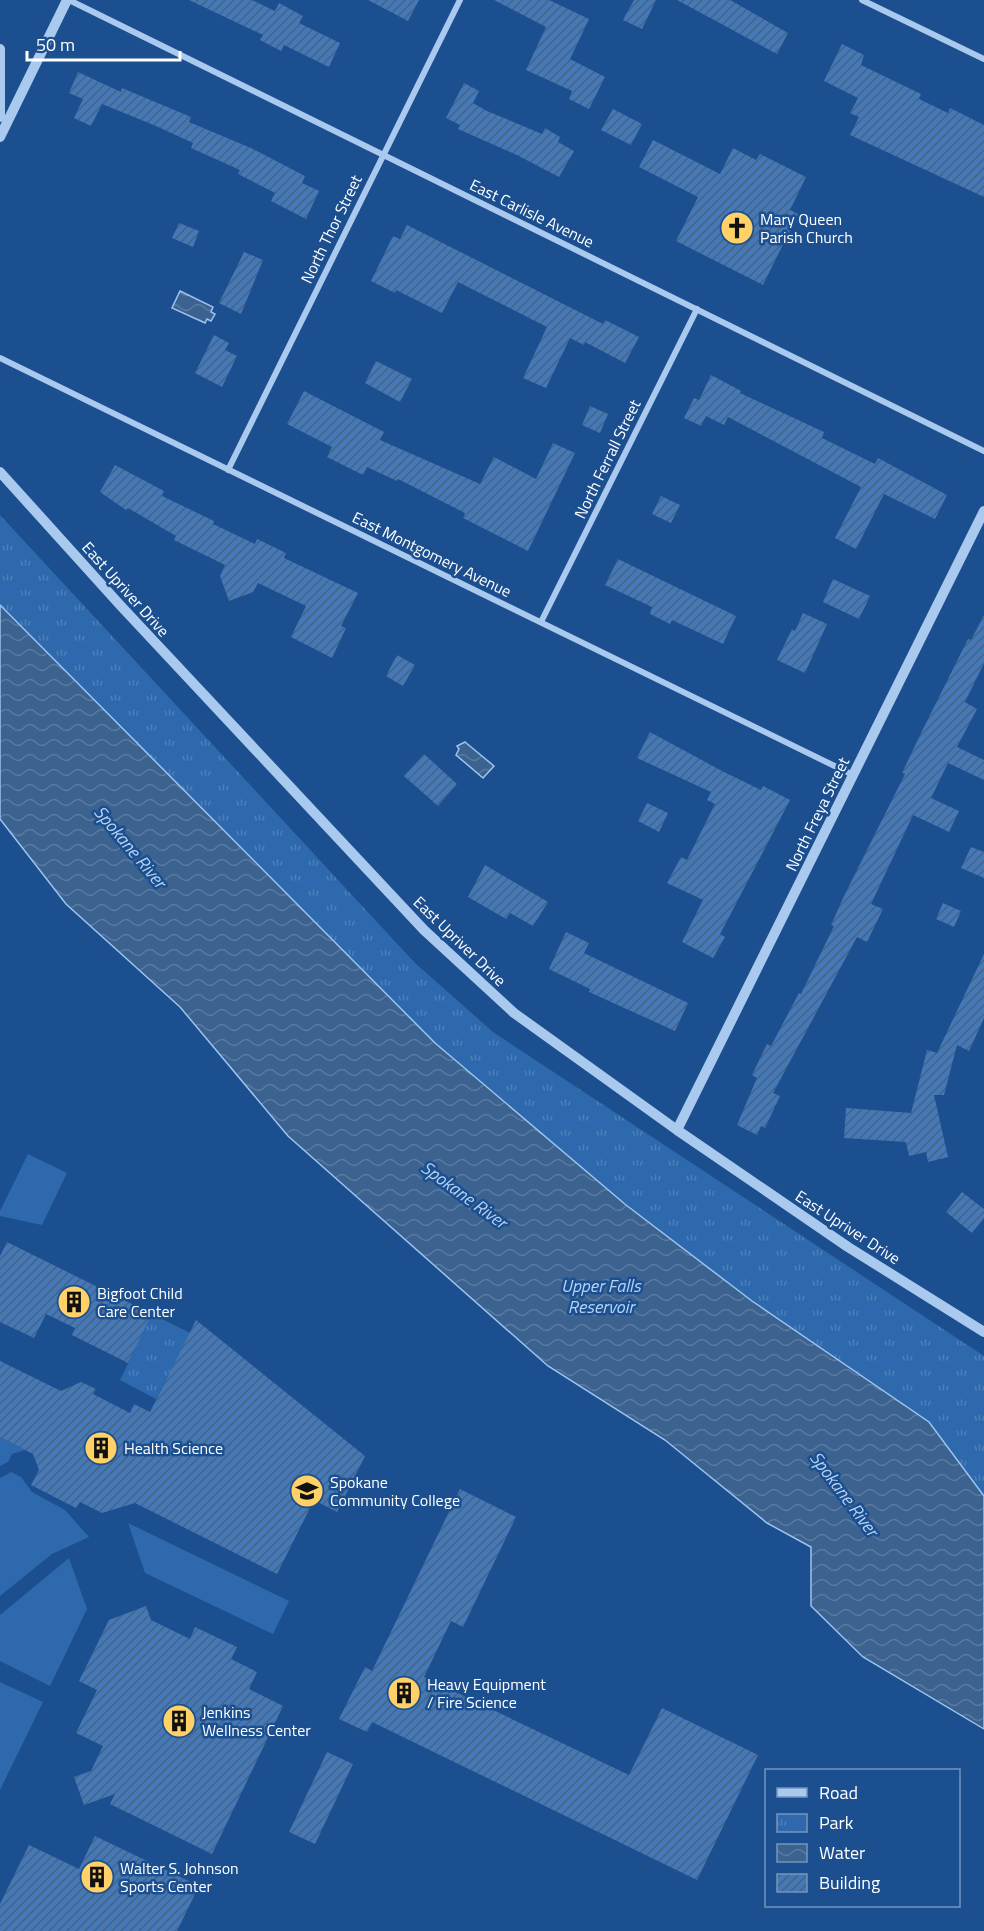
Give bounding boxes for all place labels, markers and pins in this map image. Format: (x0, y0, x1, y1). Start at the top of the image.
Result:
place label: Mary Queen Parish Church (760, 207, 853, 249)
church icon: Mary Queen Parish Church (719, 210, 755, 246)
place label: Bigfoot Child Care Center (97, 1281, 183, 1323)
building icon: Bigfoot Child Care Center (56, 1284, 92, 1320)
building icon: Health Science (83, 1430, 119, 1466)
place label: Health Science (124, 1436, 223, 1460)
place label: Spokane Community College (330, 1470, 460, 1512)
school or university icon: Spokane Community College (289, 1473, 325, 1509)
place label: Heavy Equipment / Fire Science (427, 1672, 546, 1714)
building icon: Heavy Equipment / Fire Science (386, 1675, 422, 1711)
place label: Jenkins Wellness Center (202, 1700, 311, 1742)
building icon: Jenkins Wellness Center (161, 1703, 197, 1739)
place label: Walter S. Johnson Sports Center (120, 1856, 239, 1898)
building icon: Walter S. Johnson Sports Center (79, 1859, 115, 1895)

